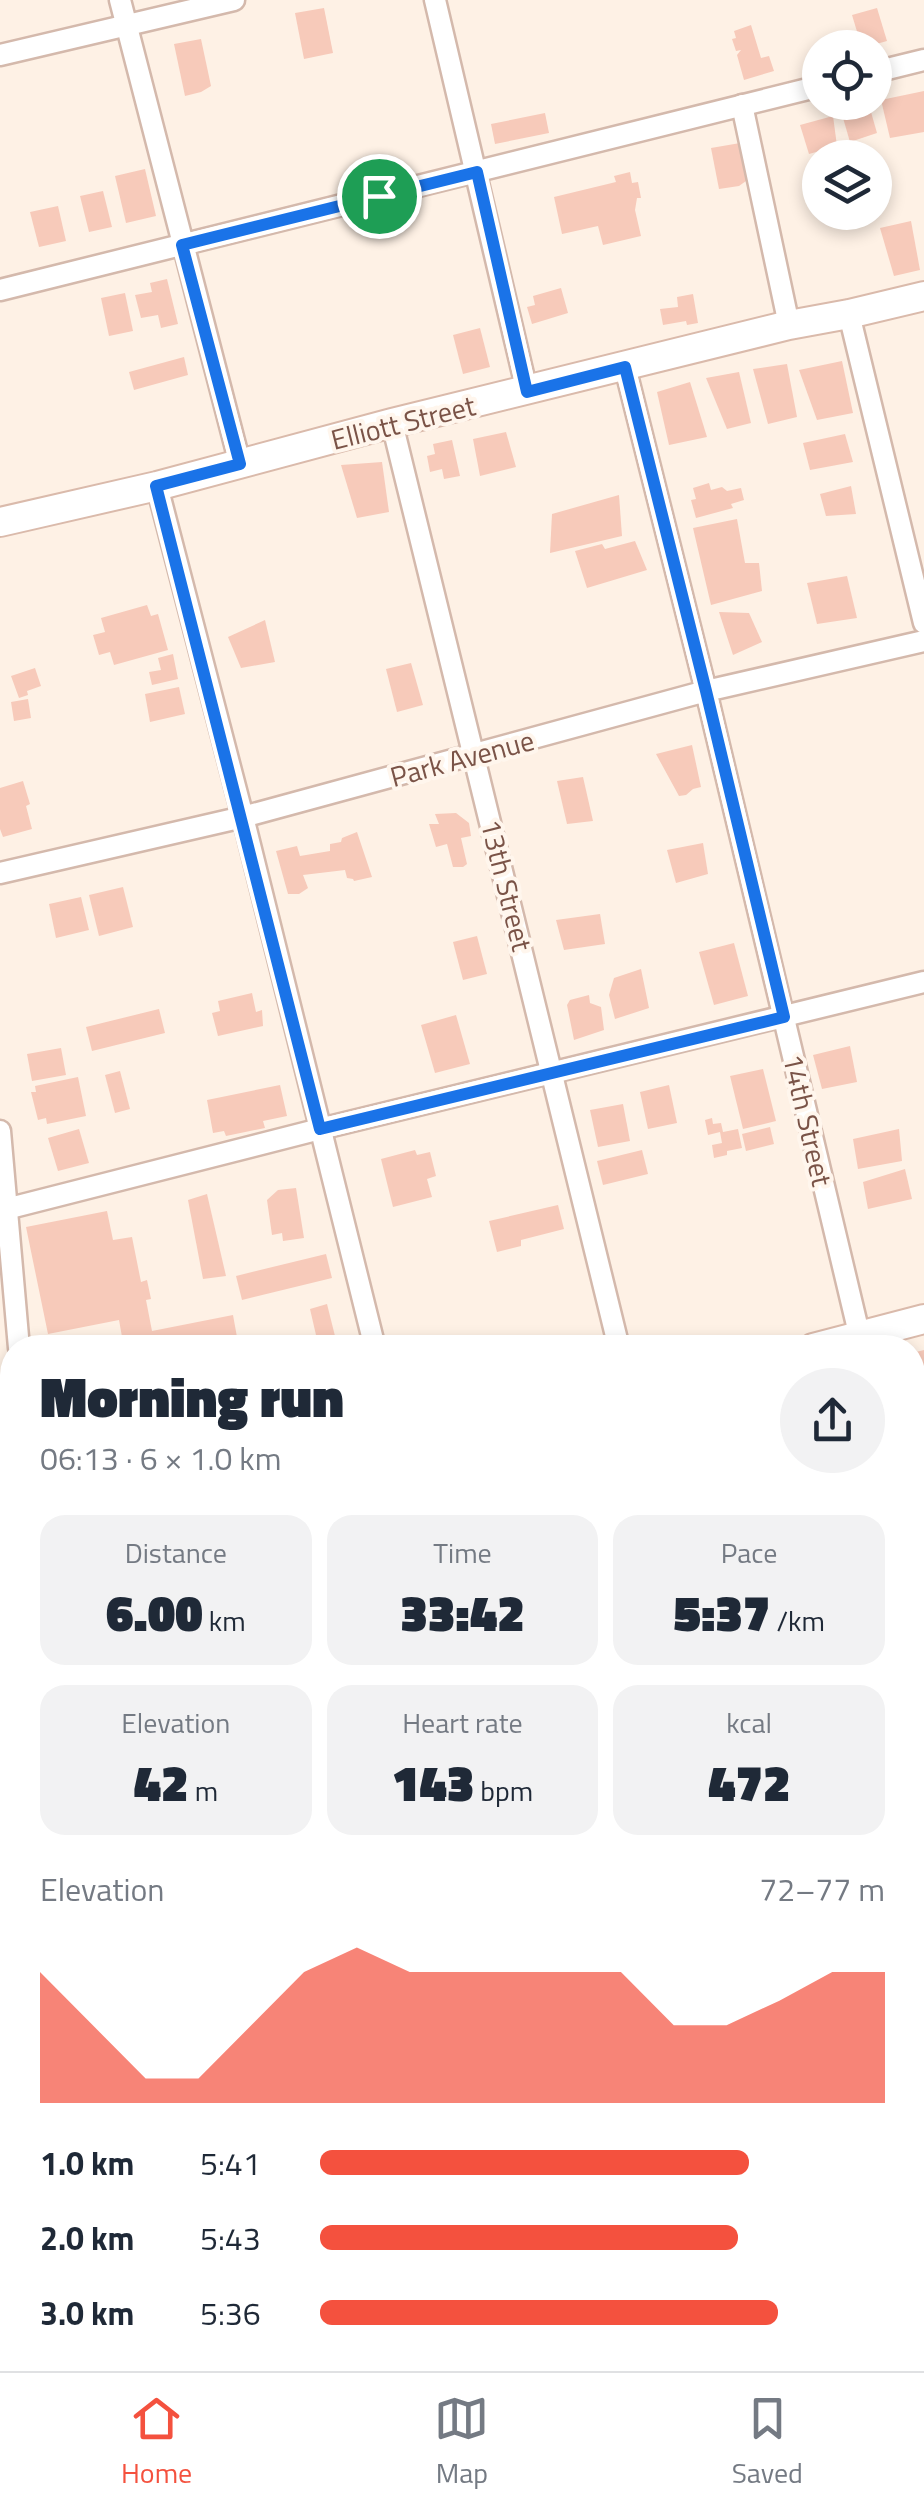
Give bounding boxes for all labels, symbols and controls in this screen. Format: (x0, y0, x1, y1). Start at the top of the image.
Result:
map controls (802, 30, 892, 230)
button: locate (802, 30, 892, 120)
button: layers (802, 140, 892, 230)
pin (337, 154, 422, 239)
icon: arrive (352, 169, 407, 224)
street label: Elliott Street (326, 383, 480, 461)
street label: Park Avenue (385, 718, 539, 798)
street label: 13th Street (470, 815, 544, 956)
street label: 14th Street (772, 1050, 844, 1191)
text: Morning run (40, 1355, 344, 1438)
button: share (780, 1368, 885, 1473)
text: 06:13 · 6 × 1.0 km (40, 1434, 281, 1482)
text: Distance (125, 1531, 227, 1574)
text: Time (433, 1531, 492, 1574)
text: Pace (721, 1531, 778, 1574)
text: 6.00 (106, 1574, 203, 1650)
text: 33:42 (400, 1574, 525, 1650)
text: 5:37 (673, 1574, 770, 1650)
text: km (203, 1599, 246, 1642)
text: /km (770, 1599, 825, 1642)
text: Elevation (121, 1701, 230, 1744)
text: Heart rate (402, 1701, 523, 1744)
text: kcal (726, 1701, 772, 1744)
text: 42 (134, 1744, 189, 1820)
text: 143 (392, 1744, 474, 1820)
text: 472 (708, 1744, 790, 1820)
text: m (189, 1769, 218, 1812)
text: bpm (474, 1769, 533, 1812)
text: Elevation (40, 1865, 164, 1913)
text: 72–77 m (759, 1865, 885, 1913)
text: 1.0 km (40, 2139, 134, 2187)
text: 5:41 (200, 2139, 261, 2187)
text: 2.0 km (40, 2214, 134, 2262)
text: 5:43 (200, 2214, 261, 2262)
text: 3.0 km (40, 2289, 134, 2337)
text: 5:36 (200, 2289, 261, 2337)
tab: Home (121, 2391, 192, 2494)
tab: Map (434, 2391, 489, 2494)
tab: Saved (732, 2391, 803, 2494)

